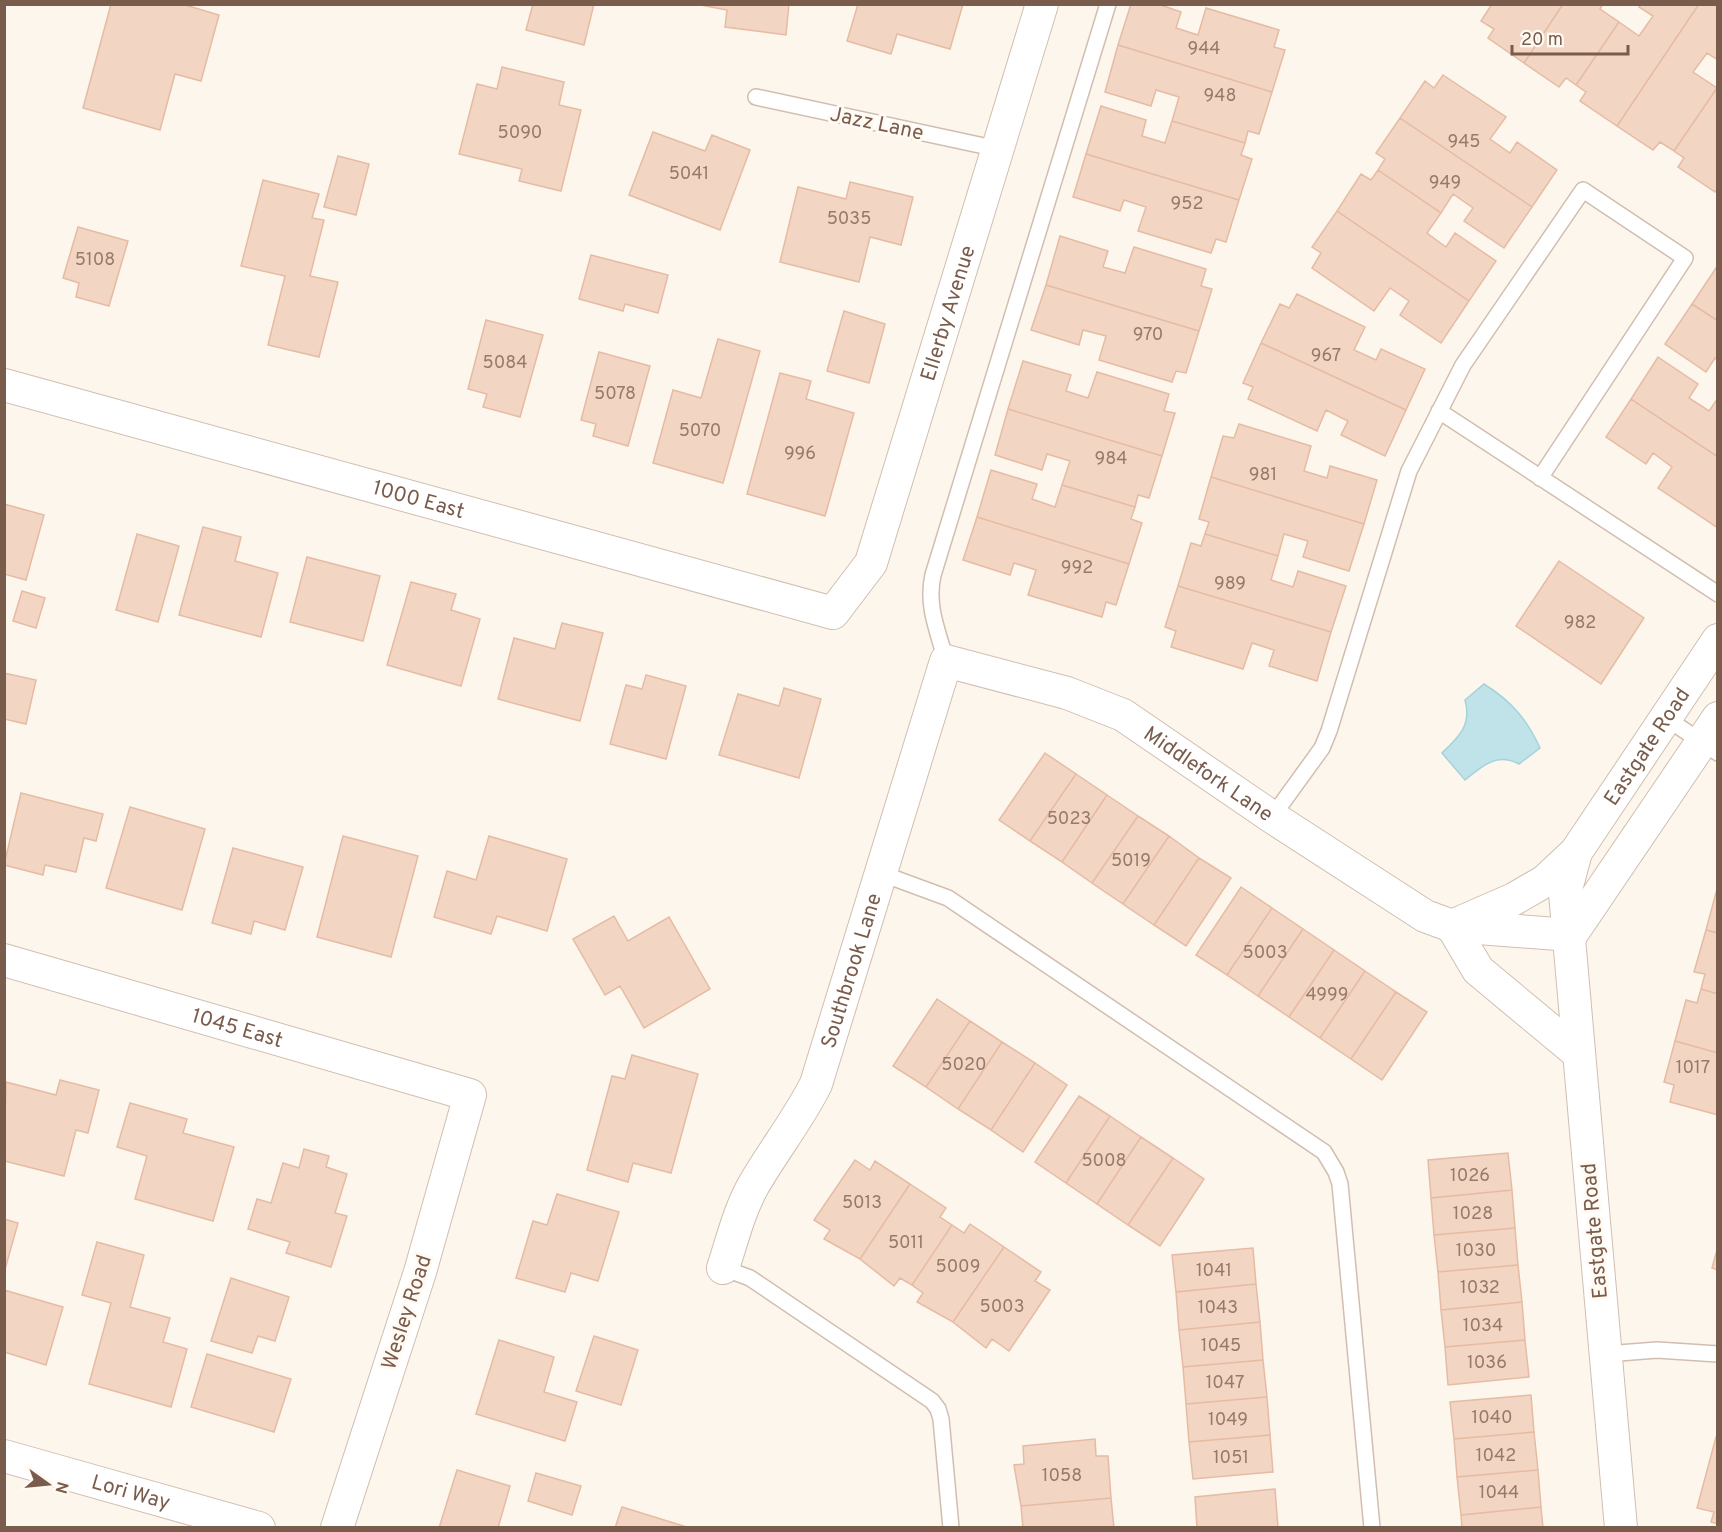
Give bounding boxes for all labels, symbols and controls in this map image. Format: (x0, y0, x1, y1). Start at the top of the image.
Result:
scale bar (1512, 18, 1628, 56)
text: 20 m (1521, 29, 1563, 52)
house number: 944 (1187, 38, 1221, 61)
house number: 948 (1204, 85, 1236, 108)
street label: Jazz Lane (827, 101, 926, 148)
house number: 5090 (498, 122, 542, 145)
house number: 945 (1447, 131, 1481, 154)
house number: 5041 (669, 163, 709, 186)
house number: 949 (1429, 172, 1461, 195)
house number: 952 (1171, 193, 1203, 216)
house number: 5035 (827, 208, 871, 231)
street label: Ellerby Avenue (915, 242, 982, 385)
house number: 5108 (75, 249, 115, 272)
house number: 970 (1133, 324, 1163, 347)
house number: 967 (1311, 345, 1341, 368)
house number: 5084 (483, 352, 527, 375)
house number: 5078 (594, 383, 636, 406)
house number: 5070 (679, 420, 721, 443)
house number: 996 (784, 443, 816, 466)
house number: 984 (1095, 448, 1127, 471)
house number: 981 (1249, 464, 1277, 487)
street label: 1000 East (369, 475, 467, 526)
house number: 992 (1061, 557, 1093, 580)
house number: 989 (1214, 573, 1246, 596)
house number: 982 (1564, 612, 1596, 635)
street label: Eastgate Road (1599, 683, 1697, 811)
street label: Middlefork Lane (1138, 721, 1278, 829)
house number: 5023 (1047, 808, 1091, 831)
house number: 5019 (1111, 850, 1151, 873)
street label: Southbrook Lane (816, 890, 889, 1052)
house number: 5003 (1243, 942, 1287, 965)
house number: 4999 (1305, 984, 1349, 1007)
street label: 1045 East (188, 1003, 286, 1055)
house number: 5020 (941, 1054, 987, 1077)
house number: 1017 (1676, 1057, 1710, 1080)
house number: 5008 (1081, 1150, 1127, 1173)
street label: Eastgate Road (1576, 1162, 1615, 1300)
house number: 1026 (1450, 1165, 1490, 1188)
house number: 5013 (842, 1192, 882, 1215)
house number: 1028 (1453, 1203, 1493, 1226)
house number: 5011 (888, 1232, 924, 1255)
house number: 1030 (1456, 1240, 1496, 1263)
street label: Wesley Road (376, 1252, 439, 1373)
house number: 5009 (936, 1256, 980, 1279)
house number: 1041 (1196, 1260, 1232, 1283)
house number: 1032 (1460, 1277, 1500, 1300)
house number: 5003 (980, 1296, 1024, 1319)
house number: 1043 (1198, 1297, 1238, 1320)
house number: 1034 (1463, 1315, 1503, 1338)
house number: 1045 (1201, 1335, 1241, 1358)
house number: 1036 (1467, 1352, 1507, 1375)
house number: 1047 (1206, 1372, 1244, 1395)
house number: 1040 (1471, 1407, 1513, 1430)
house number: 1049 (1208, 1409, 1248, 1432)
house number: 1042 (1476, 1445, 1516, 1468)
house number: 1051 (1213, 1447, 1249, 1470)
north arrow (18, 1454, 78, 1514)
house number: 1058 (1042, 1465, 1082, 1488)
street label: Lori Way (88, 1469, 173, 1517)
text: N (49, 1479, 72, 1496)
house number: 1044 (1479, 1482, 1519, 1505)

